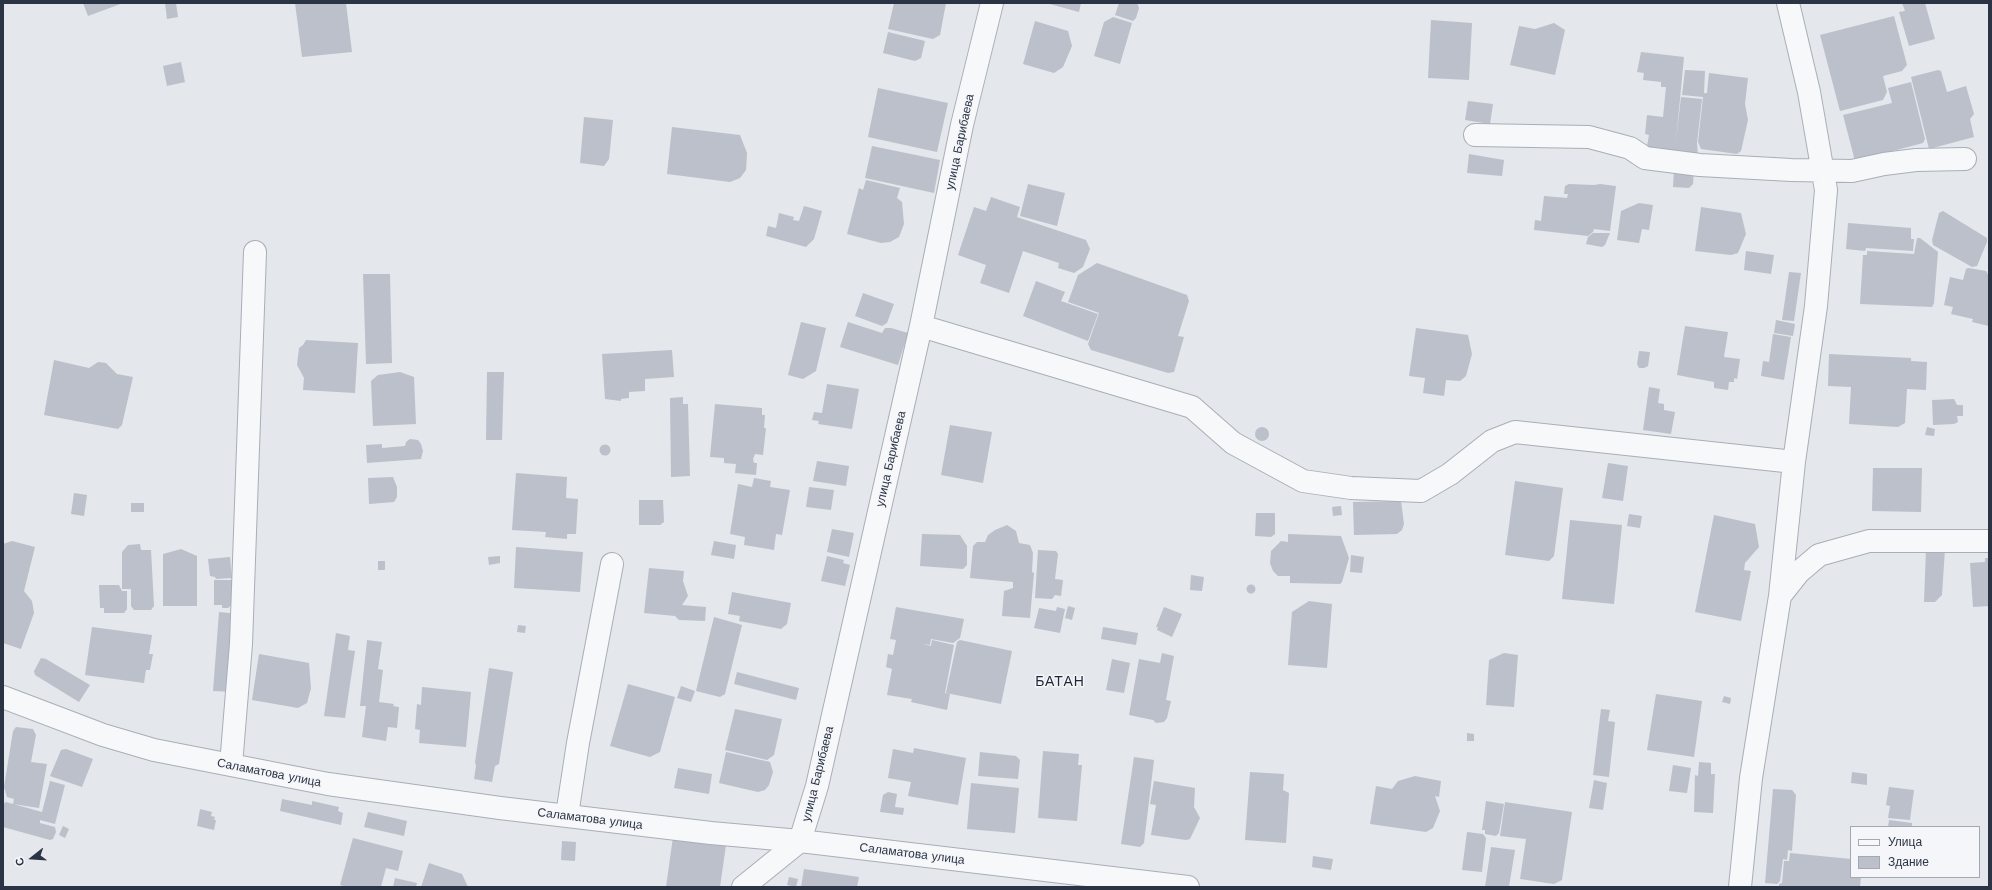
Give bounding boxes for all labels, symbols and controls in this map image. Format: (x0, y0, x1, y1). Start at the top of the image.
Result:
street label: улица Барибаева (943, 93, 977, 191)
street label: улица Барибаева (873, 410, 909, 508)
district label: БАТАН (1035, 674, 1085, 690)
street label: улица Барибаева (799, 725, 837, 823)
street label: Саламатова улица (216, 756, 322, 790)
street label: Саламатова улица (537, 805, 643, 833)
legend (1850, 826, 1980, 878)
text: Улица (1888, 835, 1922, 849)
north arrow (12, 838, 52, 878)
street label: Саламатова улица (859, 840, 965, 868)
text: Здание (1888, 855, 1929, 869)
text: С (13, 856, 27, 867)

